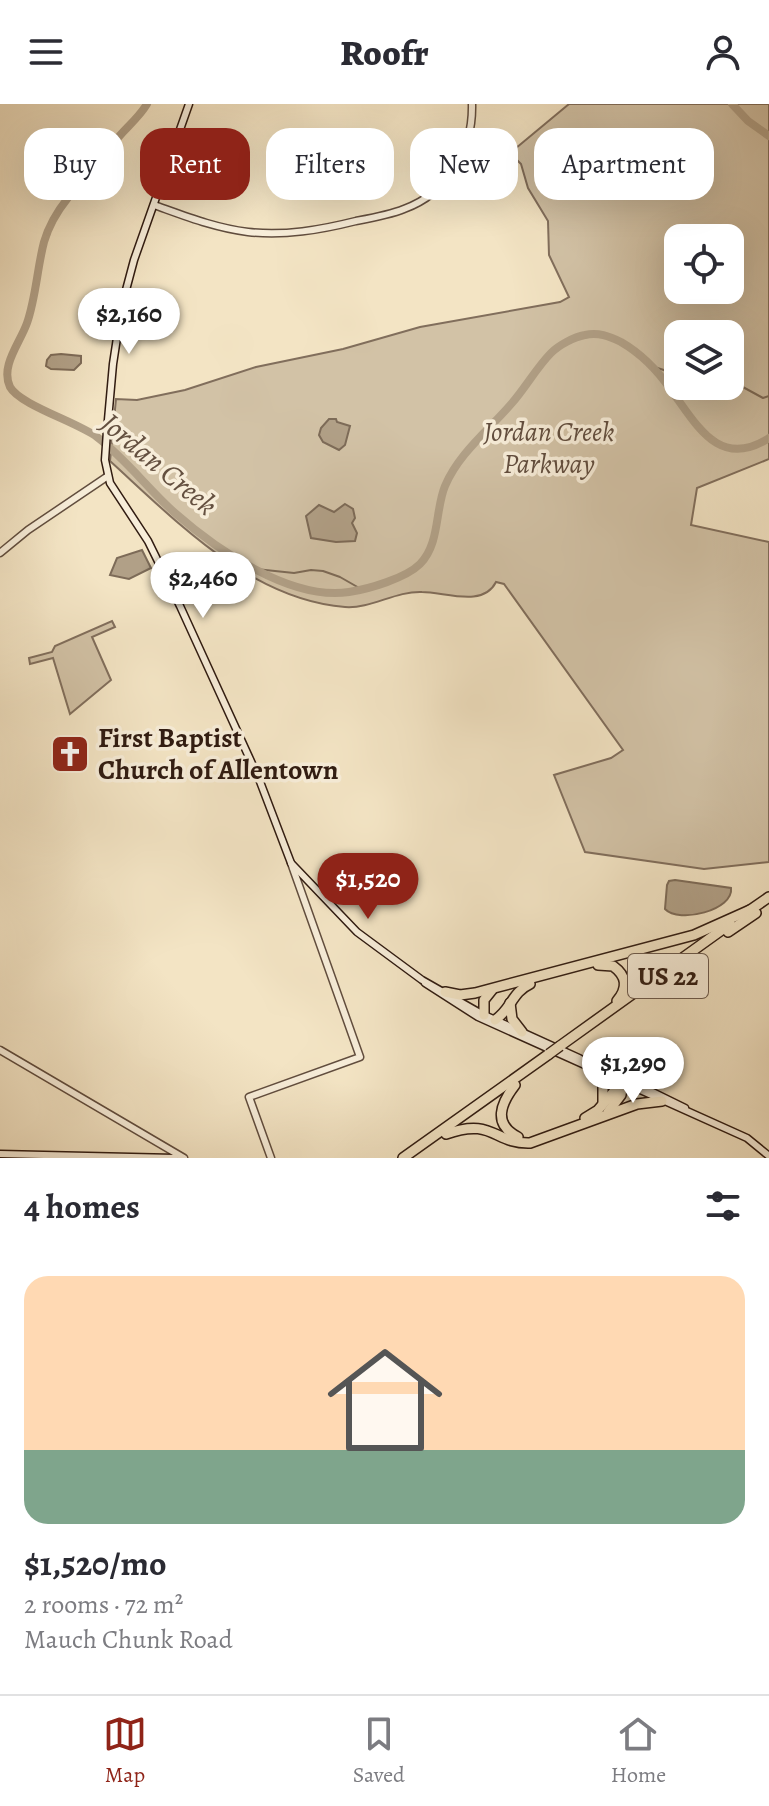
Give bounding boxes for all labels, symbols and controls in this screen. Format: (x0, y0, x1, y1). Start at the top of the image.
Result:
text: Roofr (340, 28, 429, 77)
icon: menu (24, 30, 68, 74)
icon: person (701, 30, 745, 74)
chip: Buy (24, 128, 124, 200)
chip: Rent (140, 128, 250, 200)
chip: Filters (266, 128, 394, 200)
chip: New (410, 128, 518, 200)
chip: Apartment (534, 128, 714, 200)
map controls (664, 224, 744, 400)
button: locate (664, 224, 744, 304)
pin: $2,160 (64, 288, 194, 356)
text: $2,160 (96, 296, 162, 331)
button: layers (664, 320, 744, 400)
water label: Jordan Creek (92, 403, 226, 524)
park label: Jordan Creek Parkway (482, 413, 615, 483)
pin: $2,460 (138, 552, 268, 620)
text: $2,460 (168, 560, 238, 595)
place label: First Baptist Church of Allentown (98, 719, 339, 789)
church icon: First Baptist Church of Allentown (49, 733, 91, 775)
pin: $1,520 (303, 853, 433, 921)
text: $1,520 (335, 861, 401, 896)
road number: US 22 (628, 954, 708, 998)
pin: $1,290 (568, 1037, 698, 1105)
text: $1,290 (600, 1045, 666, 1080)
text: 4 homes (24, 1183, 140, 1230)
icon: filters (701, 1184, 745, 1228)
icon: home (313, 1328, 457, 1472)
text: $1,520/mo (24, 1540, 166, 1587)
text: 2 rooms · 72 m² (24, 1587, 183, 1622)
text: Mauch Chunk Road (24, 1622, 233, 1657)
tab: Map (103, 1712, 147, 1790)
tab: Saved (353, 1712, 405, 1790)
tab: Home (611, 1712, 666, 1790)

